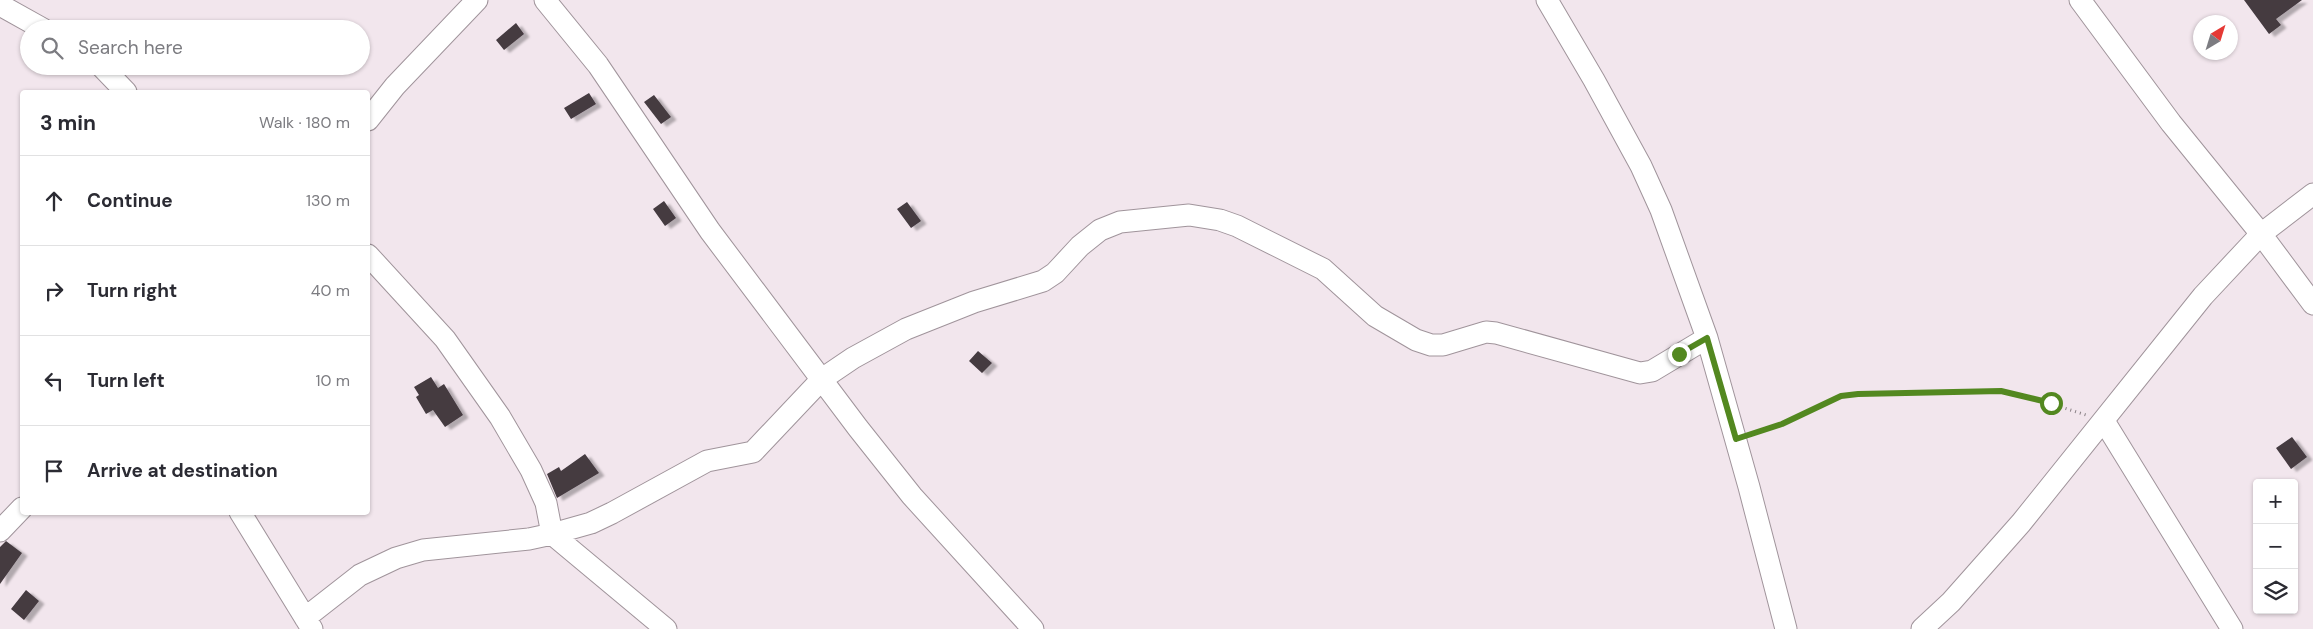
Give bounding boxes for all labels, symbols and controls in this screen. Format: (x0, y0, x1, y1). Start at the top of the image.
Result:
north arrow (2193, 15, 2238, 60)
search box (20, 20, 370, 75)
icon: search (38, 34, 66, 62)
text: Search here (78, 35, 183, 60)
text: 3 min (40, 109, 96, 137)
text: Walk · 180 m (259, 112, 350, 133)
icon: ahead (40, 187, 68, 215)
text: Continue (87, 188, 173, 213)
text: 130 m (306, 190, 350, 211)
icon: right (40, 277, 68, 305)
text: Turn right (87, 278, 177, 303)
text: 40 m (311, 280, 350, 301)
route end (1668, 343, 1691, 366)
icon: left (40, 367, 68, 395)
text: Turn left (87, 368, 165, 393)
text: 10 m (316, 370, 350, 391)
route start (2040, 392, 2063, 415)
icon: arrive (40, 457, 68, 485)
text: Arrive at destination (87, 458, 278, 483)
map controls (2253, 479, 2298, 614)
button: + (2253, 479, 2298, 524)
button: − (2253, 524, 2298, 569)
button: layers (2253, 569, 2298, 614)

